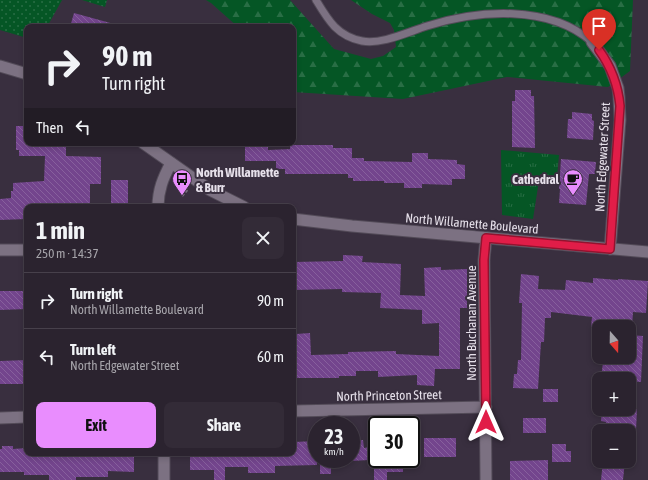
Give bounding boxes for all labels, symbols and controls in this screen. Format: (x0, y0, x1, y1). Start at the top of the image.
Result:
pin (582, 9, 616, 50)
icon: arrive (588, 15, 610, 37)
icon: right (36, 40, 88, 92)
text: 90 m (102, 40, 152, 72)
text: Turn right (102, 73, 165, 94)
street label: North Edgewater Street (592, 102, 613, 212)
icon: left (72, 116, 94, 138)
text: Then (36, 119, 64, 136)
place label: North Willamette & Burr (196, 165, 279, 195)
bus stop icon: North Willamette & Burr (171, 168, 193, 196)
cafe icon: Cathedral (562, 168, 584, 196)
place label: Cathedral (512, 172, 560, 187)
street label: North Willamette Boulevard (405, 210, 539, 237)
text: 1 min (36, 217, 85, 244)
button: close (242, 217, 284, 259)
text: 250 m · 14:37 (36, 246, 99, 261)
street label: North Buchanan Avenue (464, 265, 479, 381)
text: Turn right (70, 285, 123, 302)
icon: right (36, 290, 58, 312)
text: 90 m (257, 292, 284, 309)
text: North Willamette Boulevard (70, 302, 204, 317)
north arrow (592, 320, 636, 364)
map controls (592, 320, 636, 468)
text: Turn left (70, 341, 116, 358)
icon: left (36, 346, 58, 368)
text: 60 m (257, 348, 284, 365)
text: North Edgewater Street (70, 358, 179, 373)
button: + (592, 372, 636, 416)
street label: North Princeton Street (336, 387, 442, 404)
position arrow (465, 401, 507, 443)
button: Exit (36, 402, 156, 448)
button: Share (164, 402, 284, 448)
speed limit sign: 30 (368, 416, 420, 468)
button: − (592, 424, 636, 468)
text: 23 (325, 425, 343, 448)
text: km/h (324, 446, 344, 457)

